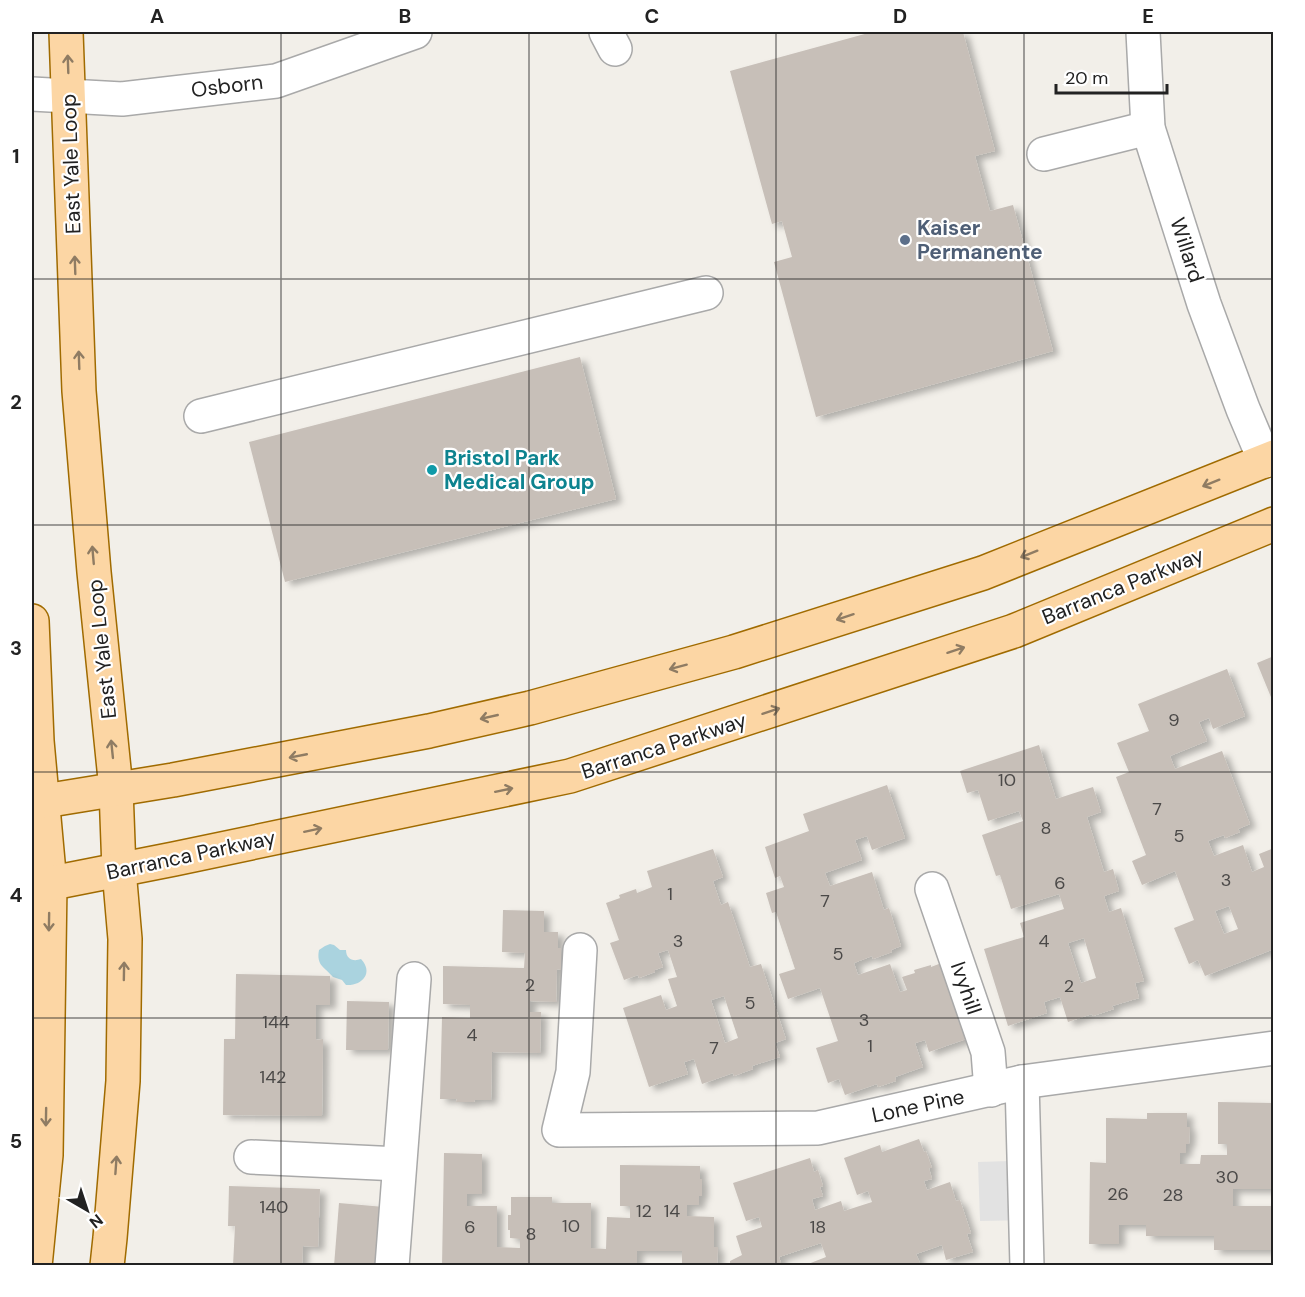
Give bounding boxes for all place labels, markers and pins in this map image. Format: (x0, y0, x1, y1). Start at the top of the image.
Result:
place label: Kaiser Permanente (917, 214, 1043, 266)
marker: Kaiser Permanente (898, 233, 912, 247)
place label: Bristol Park Medical Group (444, 444, 595, 496)
marker: Bristol Park Medical Group (425, 463, 439, 477)

